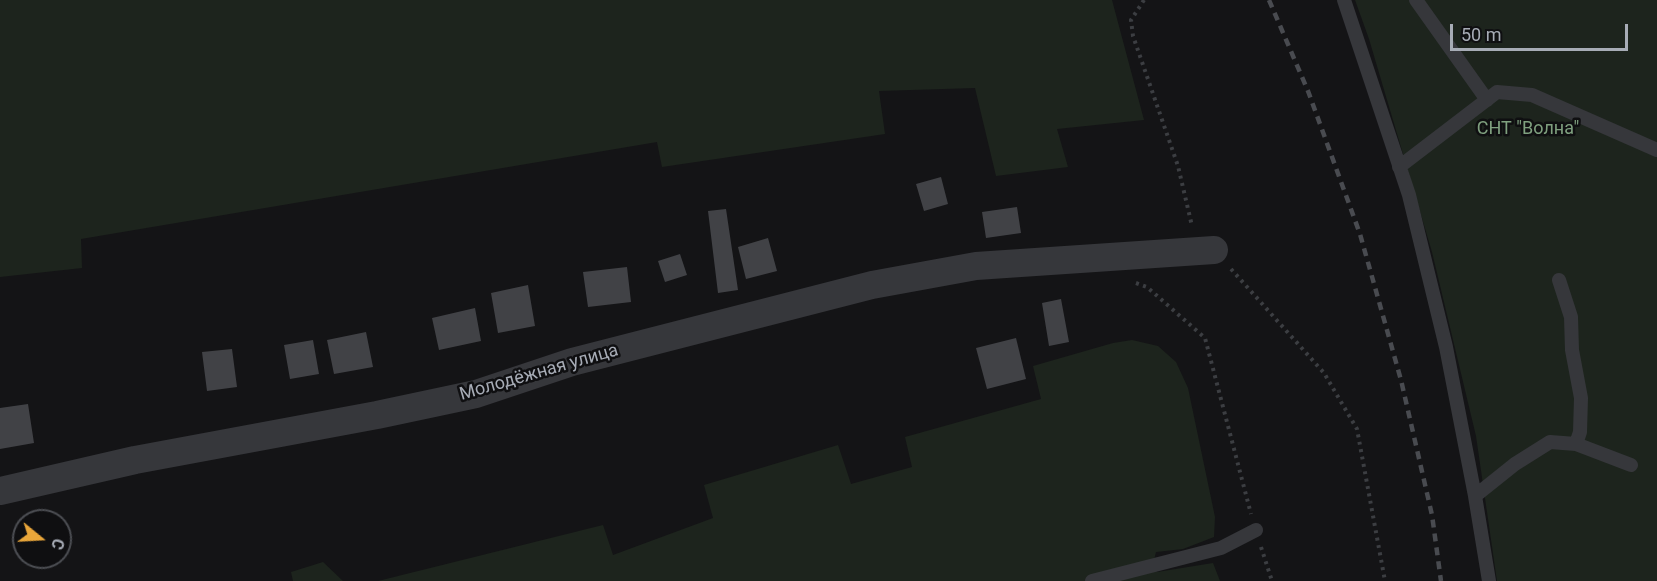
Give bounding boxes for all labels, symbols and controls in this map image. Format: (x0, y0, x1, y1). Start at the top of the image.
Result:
scale bar (1453, 12, 1632, 50)
text: 50 m (1461, 24, 1501, 45)
park label: СНТ "Волна" (1477, 118, 1579, 140)
street label: Молодёжная улица (457, 340, 621, 406)
north arrow (12, 509, 72, 569)
text: С (47, 536, 68, 552)

